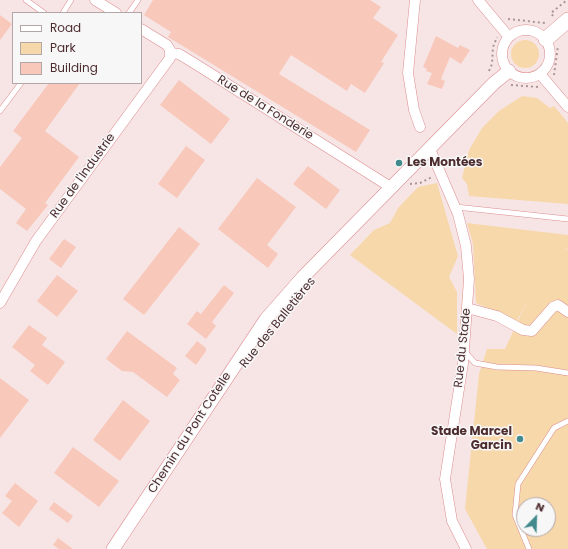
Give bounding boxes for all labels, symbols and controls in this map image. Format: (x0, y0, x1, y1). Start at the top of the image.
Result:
legend (12, 12, 142, 84)
text: Road (50, 19, 81, 36)
text: Park (50, 39, 76, 56)
text: Building (50, 59, 98, 76)
street label: Rue de la Fonderie (214, 73, 316, 143)
street label: Rue de l'Industrie (47, 131, 119, 221)
place label: Les Montées (407, 156, 482, 170)
marker: Les Montées (394, 158, 404, 168)
street label: Rue des Balletières (237, 275, 319, 371)
street label: Rue du Stade (452, 308, 474, 388)
street label: Chemin du Pont Cotelle (145, 370, 235, 496)
place label: Stade Marcel Garcin (431, 425, 512, 453)
marker: Stade Marcel Garcin (515, 434, 525, 444)
north arrow (516, 497, 556, 537)
text: N (533, 498, 547, 516)

